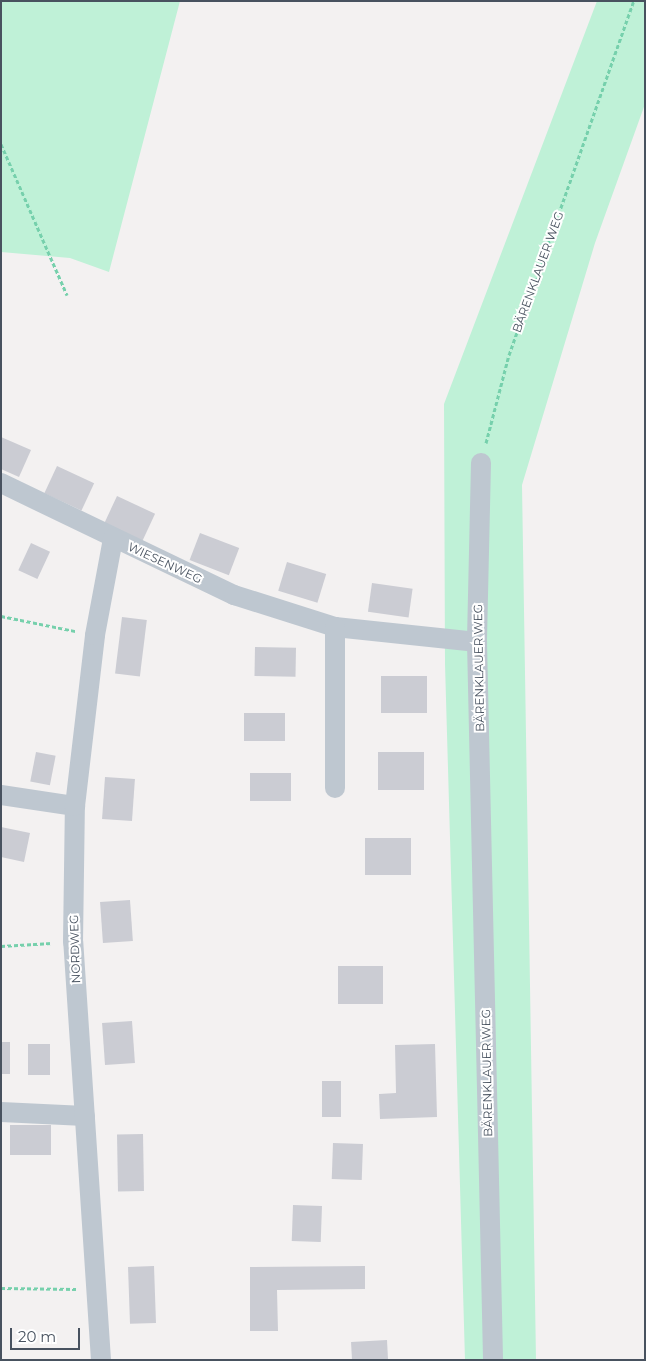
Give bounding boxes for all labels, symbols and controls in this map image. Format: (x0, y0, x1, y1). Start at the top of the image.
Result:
street label: BÄRENKLAUER WEG (509, 209, 567, 335)
street label: WIESENWEG (126, 540, 204, 586)
street label: BÄRENKLAUER WEG (471, 604, 487, 732)
street label: NORDWEG (67, 914, 83, 984)
street label: BÄRENKLAUER WEG (479, 1009, 495, 1137)
scale bar (12, 1318, 82, 1350)
text: 20 m (18, 1327, 56, 1346)

